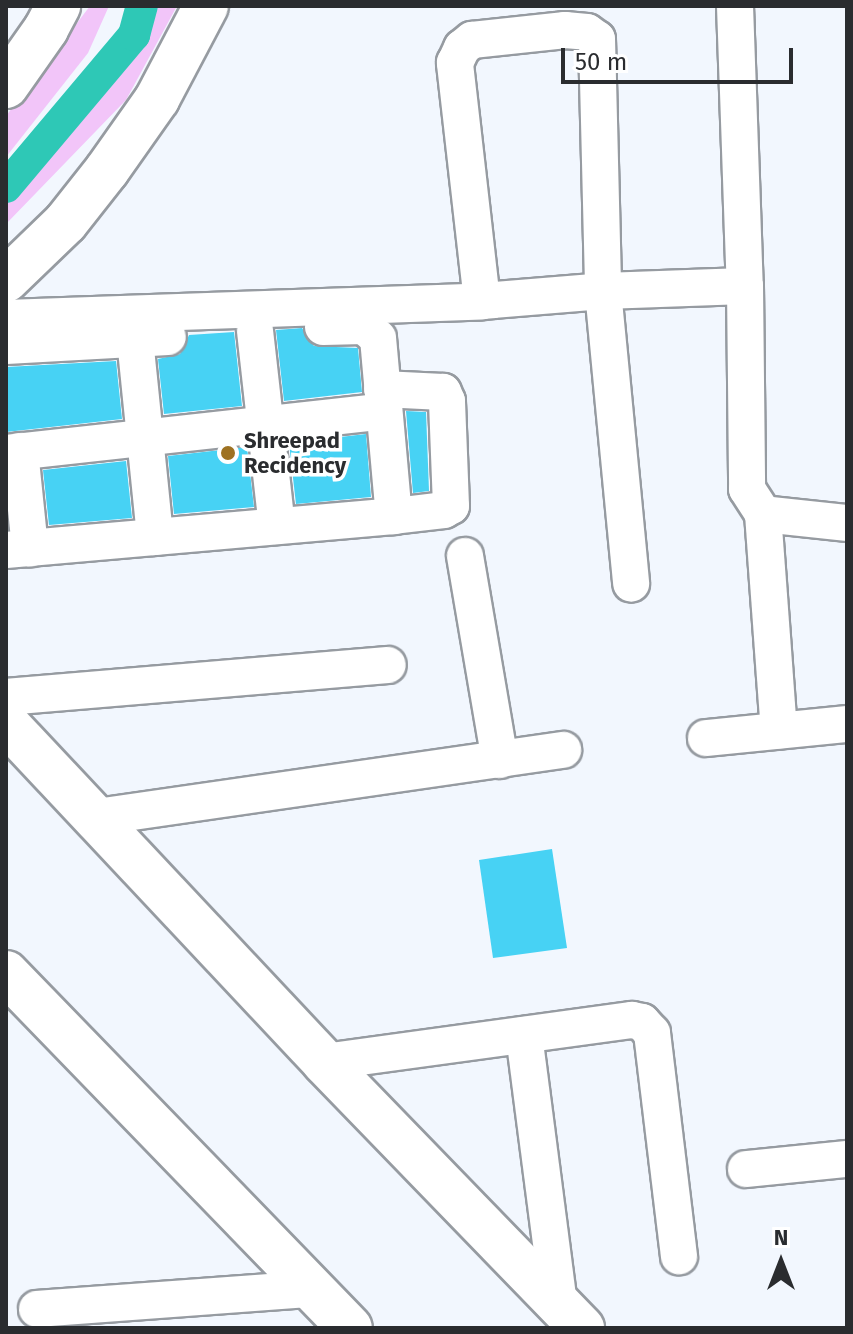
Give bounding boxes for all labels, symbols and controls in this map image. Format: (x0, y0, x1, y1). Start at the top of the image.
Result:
scale bar (565, 32, 797, 82)
text: 50 m (575, 48, 627, 76)
place label: Shreepad Recidency (244, 427, 346, 478)
marker: Shreepad Recidency (219, 444, 237, 462)
north arrow (741, 1222, 821, 1302)
text: N (774, 1224, 788, 1251)

